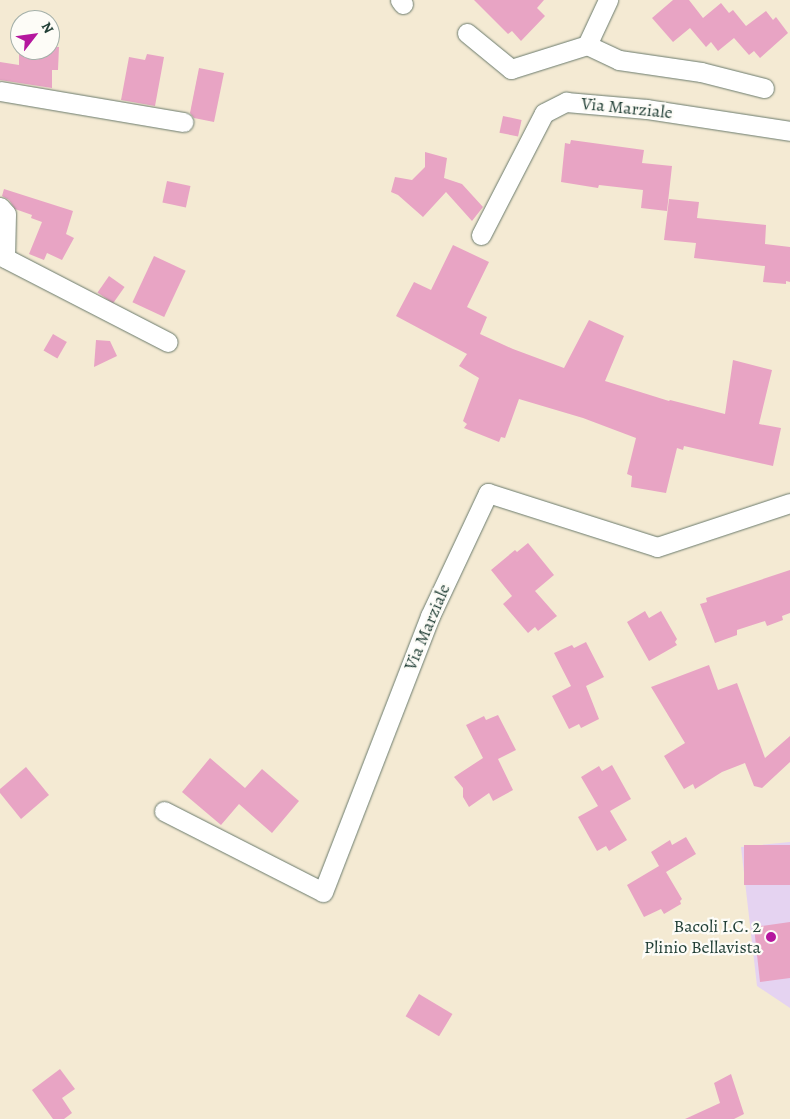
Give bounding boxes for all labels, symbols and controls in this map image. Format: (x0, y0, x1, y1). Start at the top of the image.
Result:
north arrow (10, 10, 60, 60)
text: N (37, 19, 58, 37)
street label: Via Marziale (580, 92, 674, 124)
street label: Via Marziale (399, 581, 455, 673)
place label: Bacoli I.C. 2 Plinio Bellavista (644, 916, 761, 959)
marker: Bacoli I.C. 2 Plinio Bellavista (765, 931, 777, 943)

